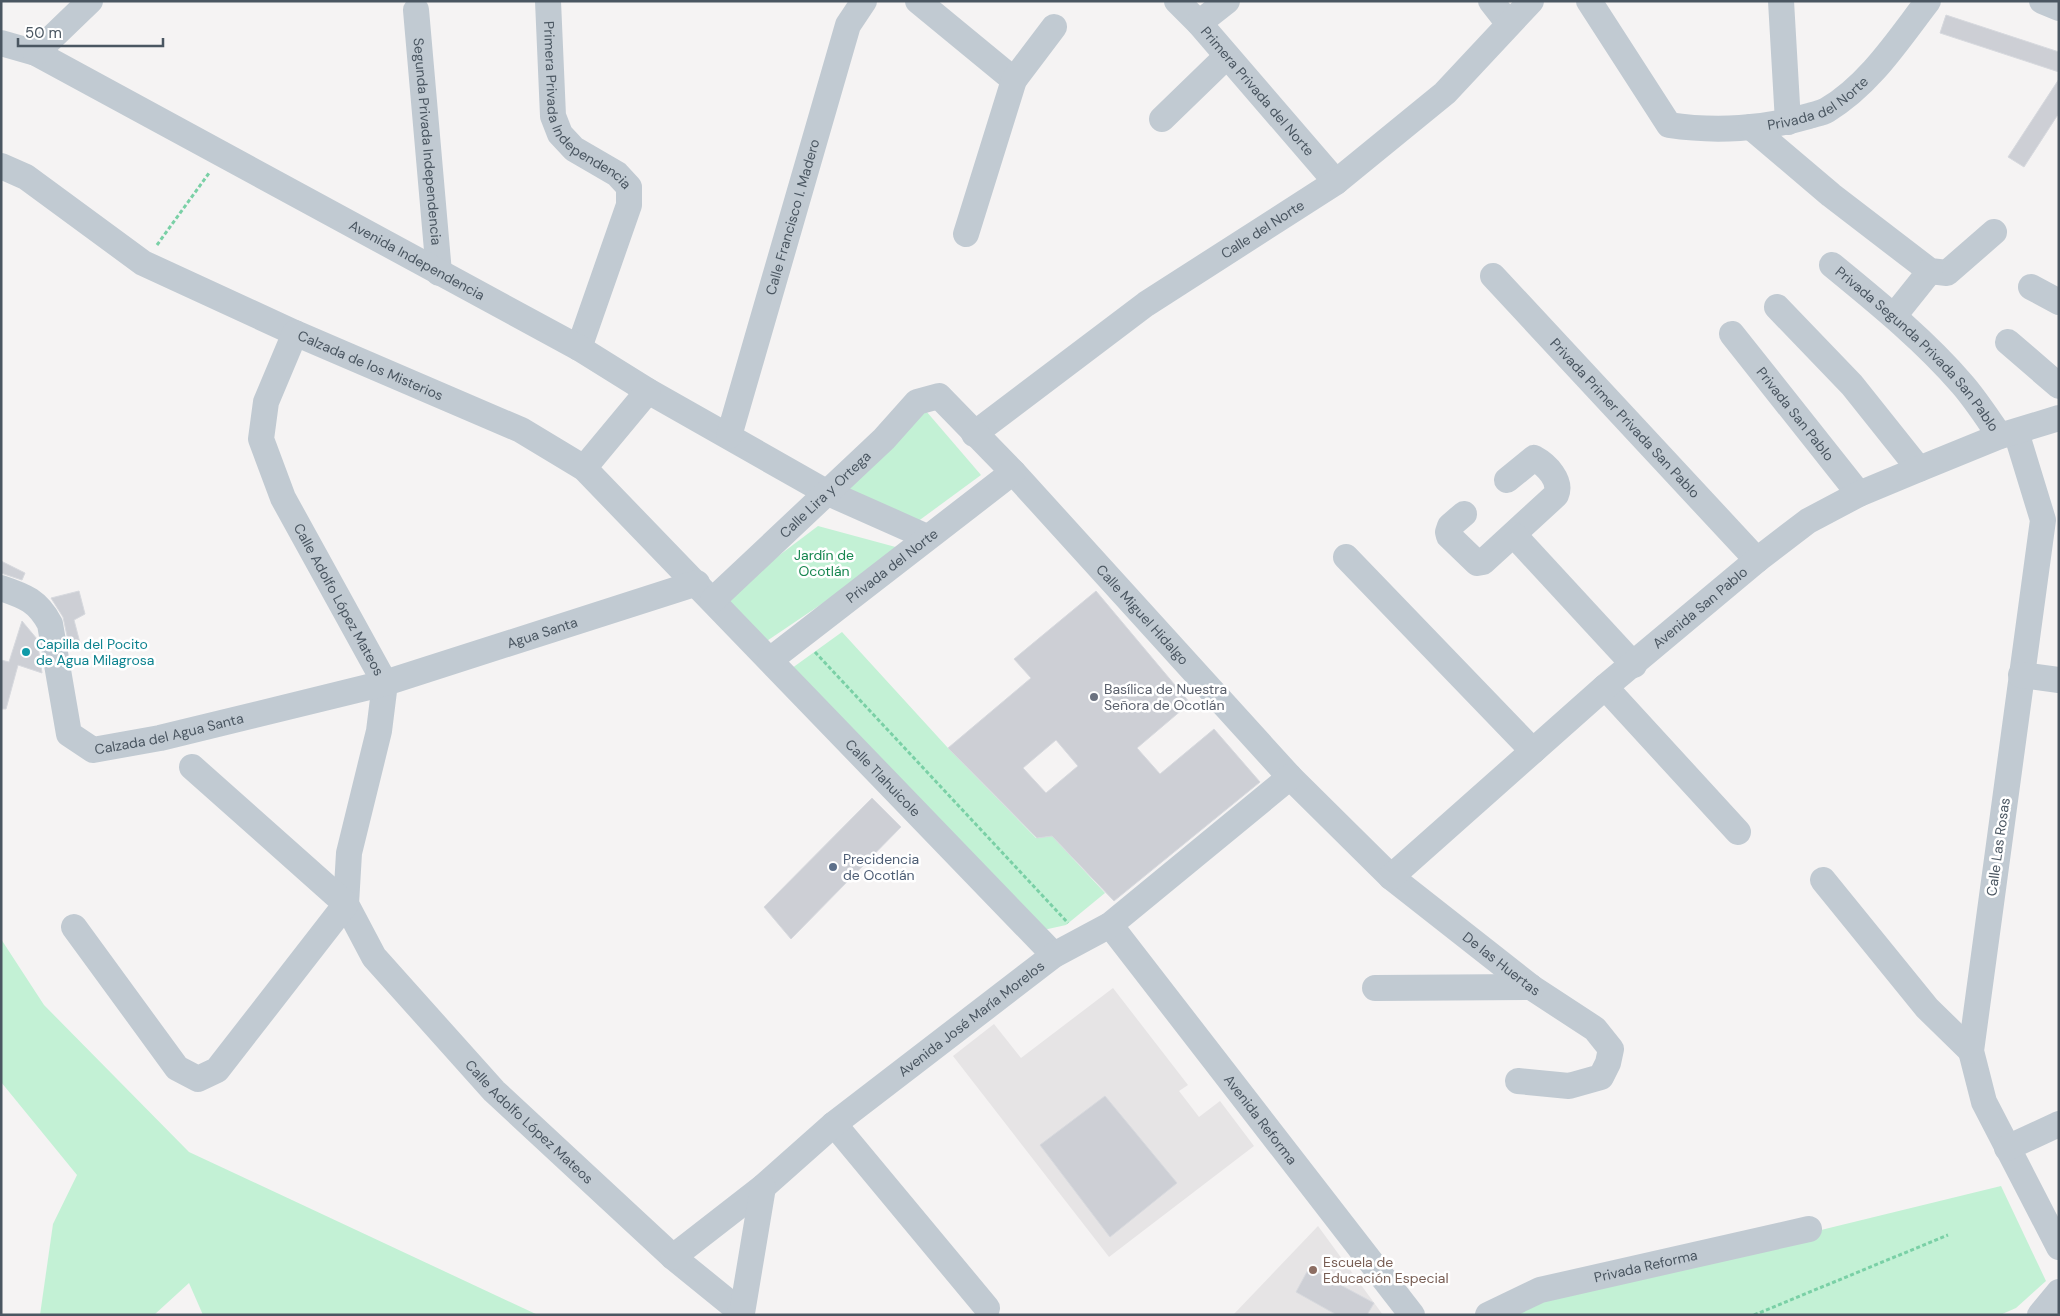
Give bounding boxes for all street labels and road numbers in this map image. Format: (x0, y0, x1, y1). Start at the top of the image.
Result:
street label: Primera Privada Independencia (540, 21, 635, 193)
street label: Primera Privada del Norte (1197, 23, 1318, 160)
street label: Segunda Privada Independencia (409, 37, 446, 246)
street label: Privada del Norte (1766, 72, 1872, 134)
street label: Calle Francisco I. Madero (761, 137, 824, 297)
street label: Calle del Norte (1217, 196, 1308, 263)
street label: Avenida Independencia (346, 216, 488, 304)
street label: Privada Segunda Privada San Pablo (1832, 262, 2003, 435)
street label: Calzada de los Misterios (295, 326, 446, 405)
street label: Privada Primer Privada San Pablo (1546, 334, 1704, 502)
street label: Privada San Pablo (1753, 363, 1838, 464)
street label: Calle Lira y Ortega (776, 447, 875, 542)
street label: Calle Adolfo López Mateos (290, 520, 388, 679)
street label: Privada del Norte (842, 524, 941, 607)
street label: Calle Miguel Hidalgo (1092, 561, 1193, 669)
street label: Avenida San Pablo (1649, 563, 1751, 652)
street label: Agua Santa (504, 613, 580, 652)
street label: Calzada del Agua Santa (93, 709, 245, 759)
street label: Calle Tlahuicole (841, 735, 925, 821)
street label: Calle Las Rosas (1982, 797, 2014, 897)
street label: De las Huertas (1459, 928, 1544, 1000)
street label: Avenida José María Morelos (895, 957, 1048, 1080)
street label: Calle Adolfo López Mateos (461, 1056, 597, 1188)
street label: Avenida Reforma (1220, 1071, 1301, 1168)
street label: Privada Reforma (1592, 1246, 1699, 1286)

